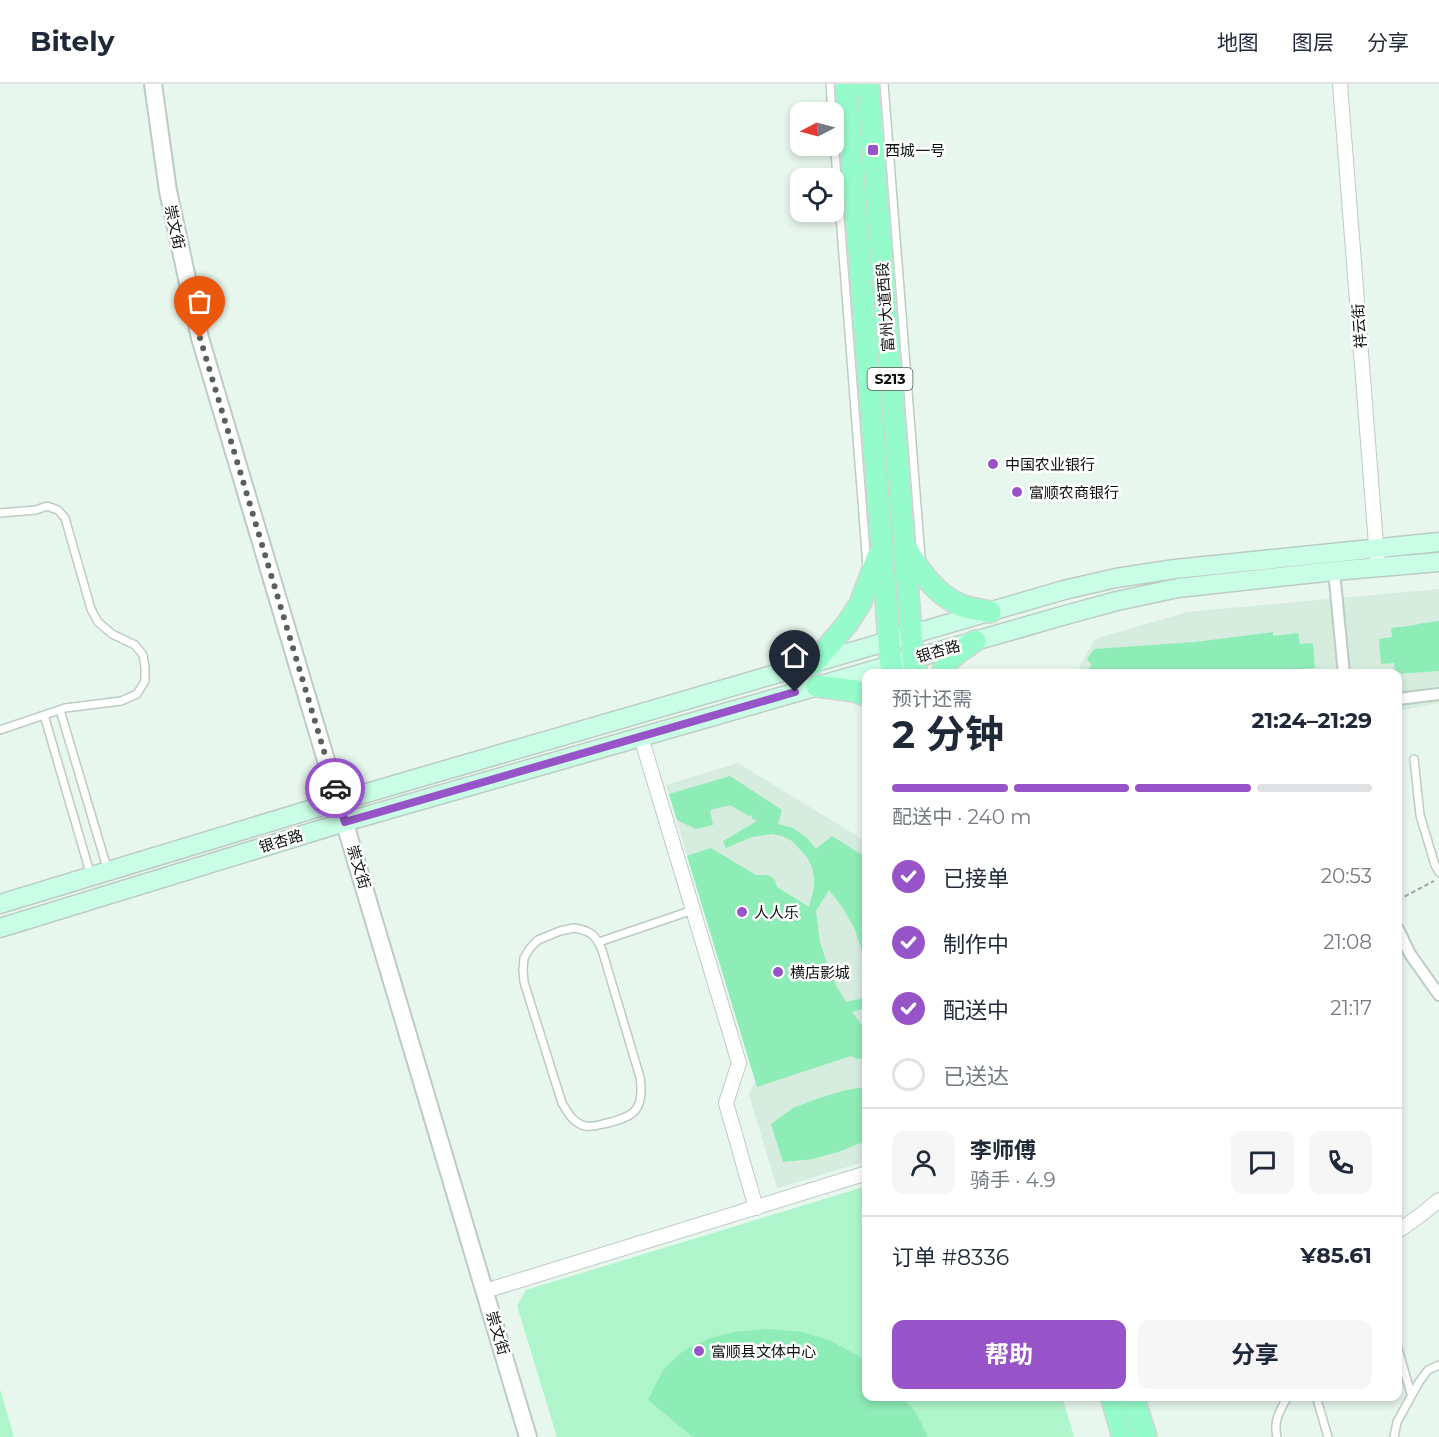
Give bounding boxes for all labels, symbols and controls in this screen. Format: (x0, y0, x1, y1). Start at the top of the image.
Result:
text: Bitely (30, 24, 114, 58)
text: 地图 (1217, 30, 1259, 55)
text: 图层 (1292, 30, 1334, 55)
text: 分享 (1367, 30, 1409, 55)
north arrow (790, 102, 844, 156)
map controls (790, 102, 844, 222)
place label: 西城一号 (885, 141, 945, 160)
marker: 西城一号 (866, 143, 880, 157)
button: locate (790, 168, 844, 222)
street label: 崇文街 (161, 203, 189, 251)
street label: 富州大道西段 (872, 261, 898, 353)
pin (174, 276, 225, 338)
icon: bag (183, 285, 216, 318)
street label: 祥云街 (1348, 303, 1370, 349)
road number: S213 (868, 368, 912, 390)
place label: 中国农业银行 (1005, 455, 1095, 474)
marker: 中国农业银行 (986, 457, 1000, 471)
place label: 富顺农商银行 (1029, 483, 1119, 502)
marker: 富顺农商银行 (1010, 485, 1024, 499)
pin (769, 630, 820, 692)
street label: 银杏路 (914, 636, 962, 666)
icon: home (778, 639, 811, 672)
text: 预计还需 (892, 687, 972, 711)
text: 21:24–21:29 (1251, 707, 1372, 734)
text: 2 分钟 (892, 710, 1004, 758)
courier (305, 758, 365, 818)
icon: car (319, 772, 352, 805)
text: 配送中 · 240 m (892, 805, 1031, 829)
street label: 银杏路 (257, 825, 305, 857)
street label: 崇文街 (343, 843, 375, 891)
icon: check (892, 860, 925, 893)
text: 20:53 (1321, 864, 1372, 888)
text: 已接单 (943, 865, 1009, 892)
place label: 人人乐 (754, 903, 799, 922)
marker: 人人乐 (735, 905, 749, 919)
icon: check (892, 926, 925, 959)
text: 21:08 (1323, 930, 1372, 954)
text: 制作中 (943, 931, 1009, 958)
place label: 横店影城 (790, 963, 850, 982)
marker: 横店影城 (771, 965, 785, 979)
icon: check (892, 992, 925, 1025)
text: 21:17 (1330, 996, 1372, 1020)
text: 配送中 (943, 997, 1009, 1024)
text: 已送达 (943, 1063, 1009, 1090)
button: person (892, 1131, 955, 1194)
button: chat (1231, 1131, 1294, 1194)
button: phone (1309, 1131, 1372, 1194)
text: 李师傅 (970, 1137, 1036, 1164)
text: 骑手 · 4.9 (970, 1168, 1056, 1192)
text: ¥85.61 (1300, 1242, 1372, 1269)
text: 订单 #8336 (892, 1244, 1009, 1271)
street label: 崇文街 (482, 1309, 514, 1357)
button: 帮助 (892, 1320, 1126, 1389)
button: 分享 (1138, 1320, 1372, 1389)
place label: 富顺县文体中心 (711, 1342, 816, 1361)
marker: 富顺县文体中心 (692, 1344, 706, 1358)

